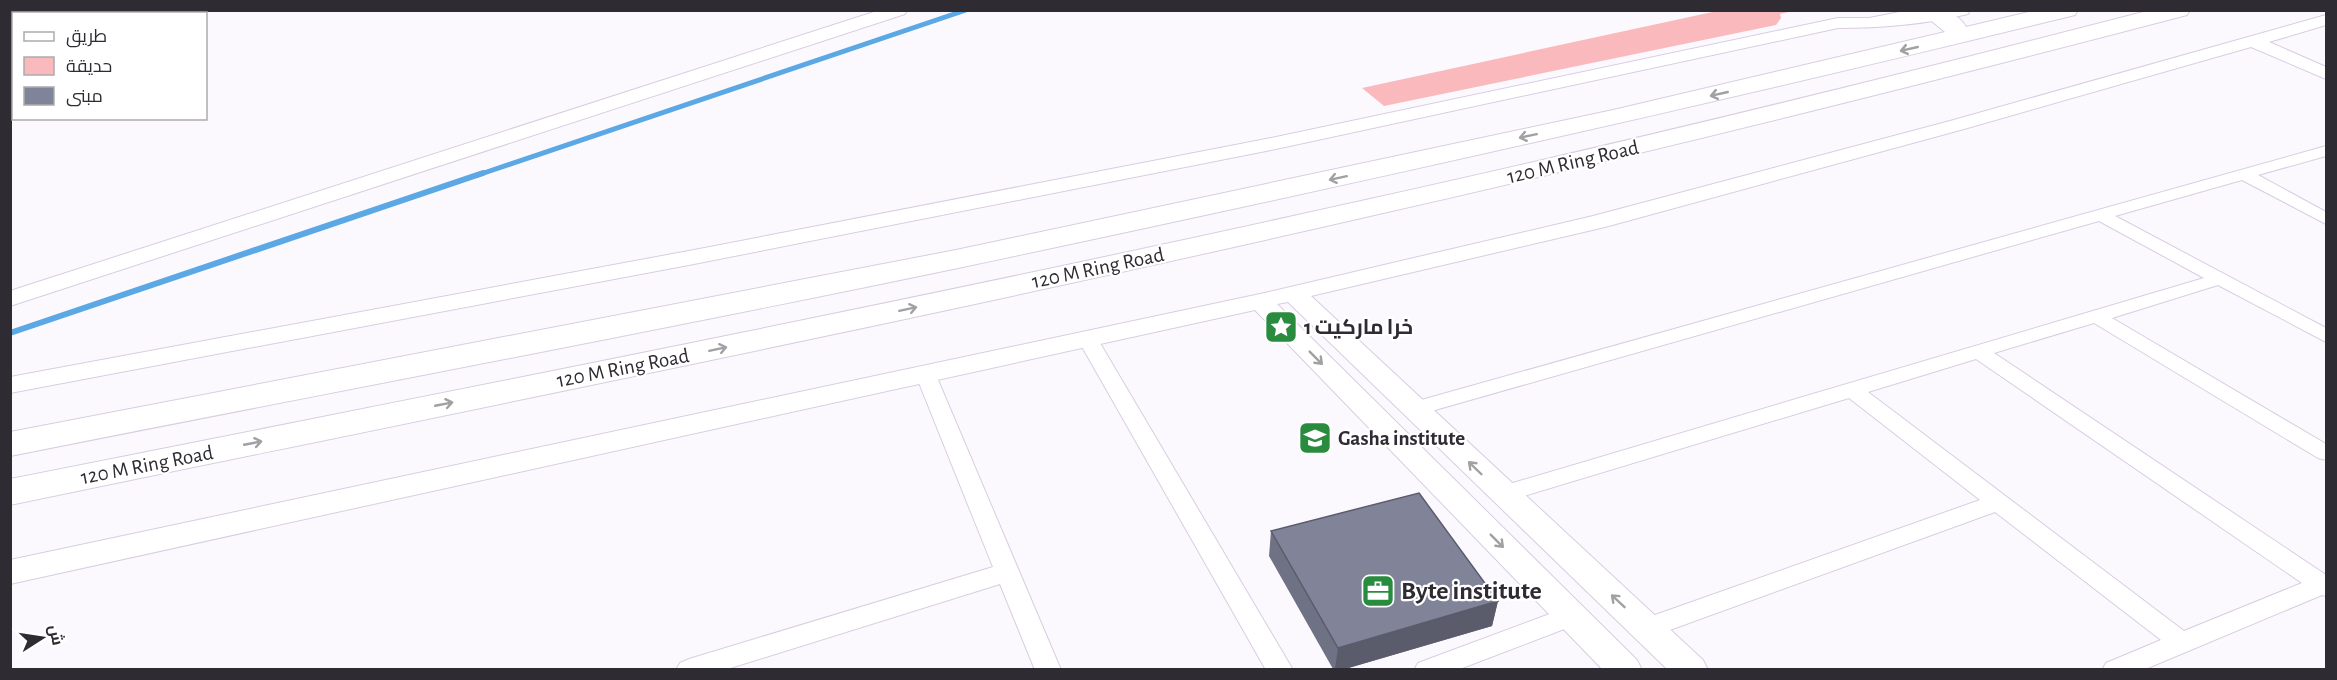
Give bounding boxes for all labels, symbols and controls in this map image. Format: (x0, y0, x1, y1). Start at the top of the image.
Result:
legend (12, 12, 207, 120)
text: طريق (66, 28, 107, 48)
one-way arrow (1899, 44, 1918, 56)
text: حديقة (66, 58, 112, 76)
text: مبنى (66, 88, 103, 107)
one-way arrow (1709, 88, 1728, 100)
one-way arrow (1519, 131, 1538, 143)
street label: 120 M Ring Road (1505, 137, 1641, 187)
one-way arrow (1329, 172, 1348, 184)
street label: 120 M Ring Road (1030, 244, 1166, 292)
one-way arrow (898, 303, 918, 314)
place icon: خرا ماركيت 1 (1263, 309, 1299, 345)
place label: خرا ماركيت 1 (1304, 317, 1413, 339)
one-way arrow (707, 343, 727, 354)
street label: 120 M Ring Road (555, 345, 691, 391)
one-way arrow (1308, 350, 1323, 365)
one-way arrow (434, 398, 453, 409)
school or university icon: Gasha institute (1297, 420, 1333, 456)
place label: Gasha institute (1338, 428, 1465, 449)
one-way arrow (243, 437, 262, 448)
street label: 120 M Ring Road (79, 442, 215, 488)
one-way arrow (1468, 460, 1483, 475)
one-way arrow (1489, 534, 1504, 549)
office icon: Byte institute (1360, 573, 1396, 609)
place label: Byte institute (1401, 578, 1542, 604)
one-way arrow (1611, 594, 1626, 608)
north arrow (12, 608, 72, 668)
text: ش (45, 623, 67, 647)

